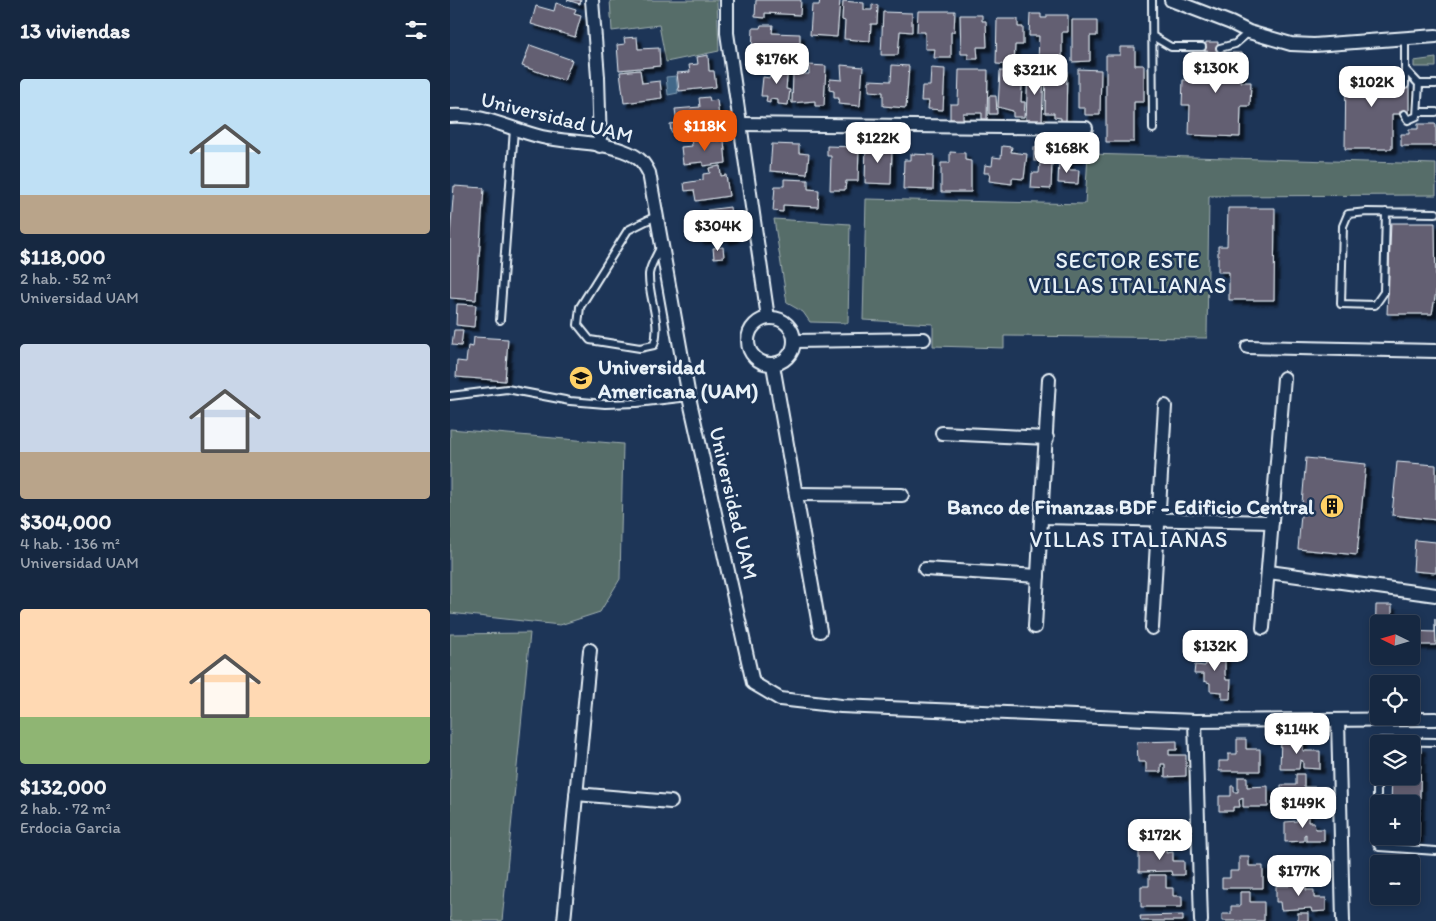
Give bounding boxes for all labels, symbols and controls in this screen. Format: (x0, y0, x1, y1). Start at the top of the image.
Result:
icon: filters (402, 16, 430, 44)
text: 13 viviendas (20, 18, 130, 43)
pin: $176K (742, 42, 812, 85)
text: $176K (756, 49, 798, 68)
pin: $130K (1181, 52, 1251, 94)
pin: $321K (1000, 54, 1070, 96)
text: $130K (1194, 58, 1238, 77)
text: $321K (1014, 60, 1056, 79)
pin: $102K (1337, 66, 1407, 108)
text: $102K (1350, 72, 1394, 91)
street label: Universidad UAM (478, 86, 636, 148)
pin: $118K (670, 110, 740, 152)
icon: home (180, 111, 270, 201)
text: $118K (684, 116, 726, 135)
pin: $122K (843, 121, 913, 164)
text: $122K (857, 128, 899, 147)
pin: $168K (1032, 132, 1102, 174)
text: $168K (1046, 138, 1089, 157)
pin: $304K (683, 210, 753, 252)
text: $304K (695, 216, 741, 235)
text: $118,000 (20, 244, 105, 269)
district label: SECTOR ESTE VILLAS ITALIANAS (1029, 247, 1227, 299)
text: 2 hab. · 52 m² (20, 269, 111, 288)
text: Universidad UAM (20, 288, 139, 307)
place label: Universidad Americana (UAM) (597, 354, 758, 404)
school or university icon: Universidad Americana (UAM) (568, 365, 594, 391)
icon: home (180, 376, 270, 466)
street label: Universidad UAM (704, 424, 764, 582)
building icon: Banco de Finanzas BDF - Edificio Central (1319, 493, 1345, 519)
place label: Banco de Finanzas BDF - Edificio Central (947, 494, 1315, 519)
text: $304,000 (20, 509, 111, 534)
district label: VILLAS ITALIANAS (1030, 526, 1228, 553)
text: 4 hab. · 136 m² (20, 534, 120, 553)
text: Universidad UAM (20, 553, 139, 572)
north arrow (1370, 615, 1420, 665)
map controls (1370, 615, 1420, 905)
pin: $132K (1180, 630, 1250, 672)
text: $132K (1194, 636, 1236, 655)
icon: home (180, 641, 270, 731)
button: locate (1370, 675, 1420, 725)
pin: $114K (1262, 712, 1332, 755)
text: $114K (1276, 719, 1318, 738)
button: layers (1370, 735, 1420, 785)
text: $132,000 (20, 774, 107, 799)
pin: $149K (1268, 786, 1338, 829)
text: $149K (1281, 793, 1325, 812)
button: + (1370, 795, 1420, 845)
text: 2 hab. · 72 m² (20, 799, 111, 818)
text: Erdocia Garcia (20, 818, 121, 837)
pin: $172K (1125, 818, 1195, 861)
text: $172K (1139, 825, 1181, 844)
pin: $177K (1264, 854, 1334, 897)
button: − (1370, 855, 1420, 905)
text: $177K (1278, 861, 1320, 880)

